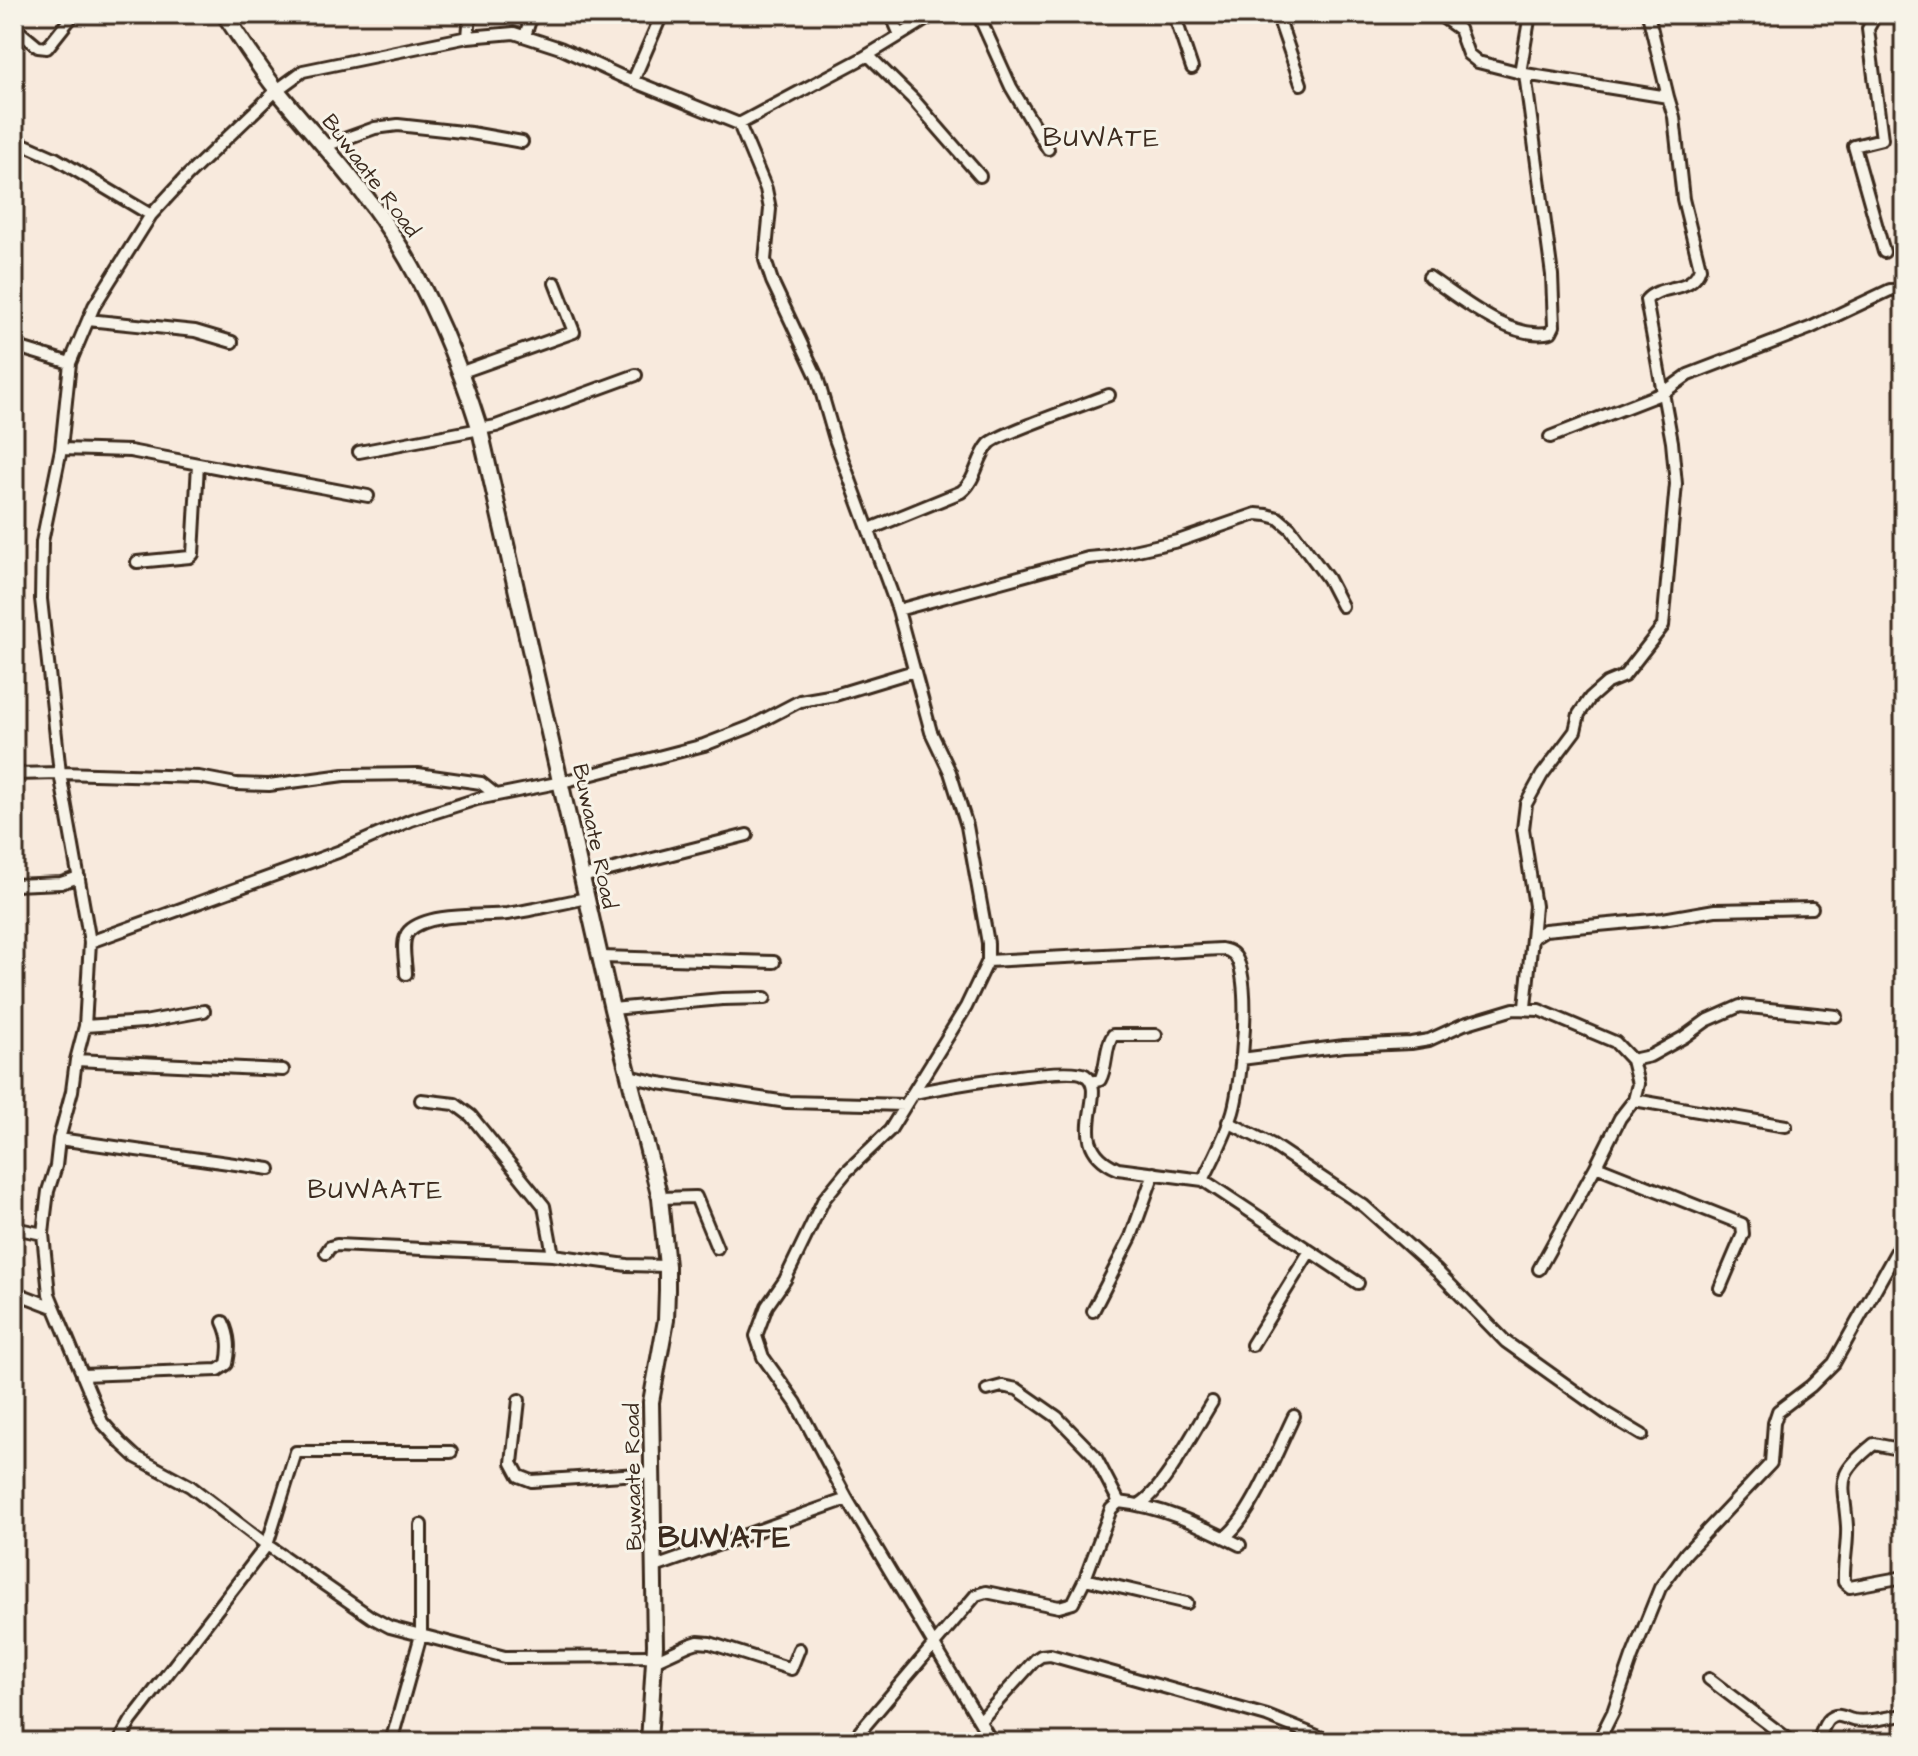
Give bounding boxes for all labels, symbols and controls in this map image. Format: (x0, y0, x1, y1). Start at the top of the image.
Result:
street label: Buwaate Road (314, 108, 427, 244)
district label: BUWATE (1043, 120, 1161, 156)
street label: Buwaate Road (564, 761, 625, 911)
district label: BUWAATE (308, 1172, 444, 1208)
street label: Buwaate Road (617, 1403, 650, 1551)
district label: BUWATE (658, 1517, 792, 1559)

